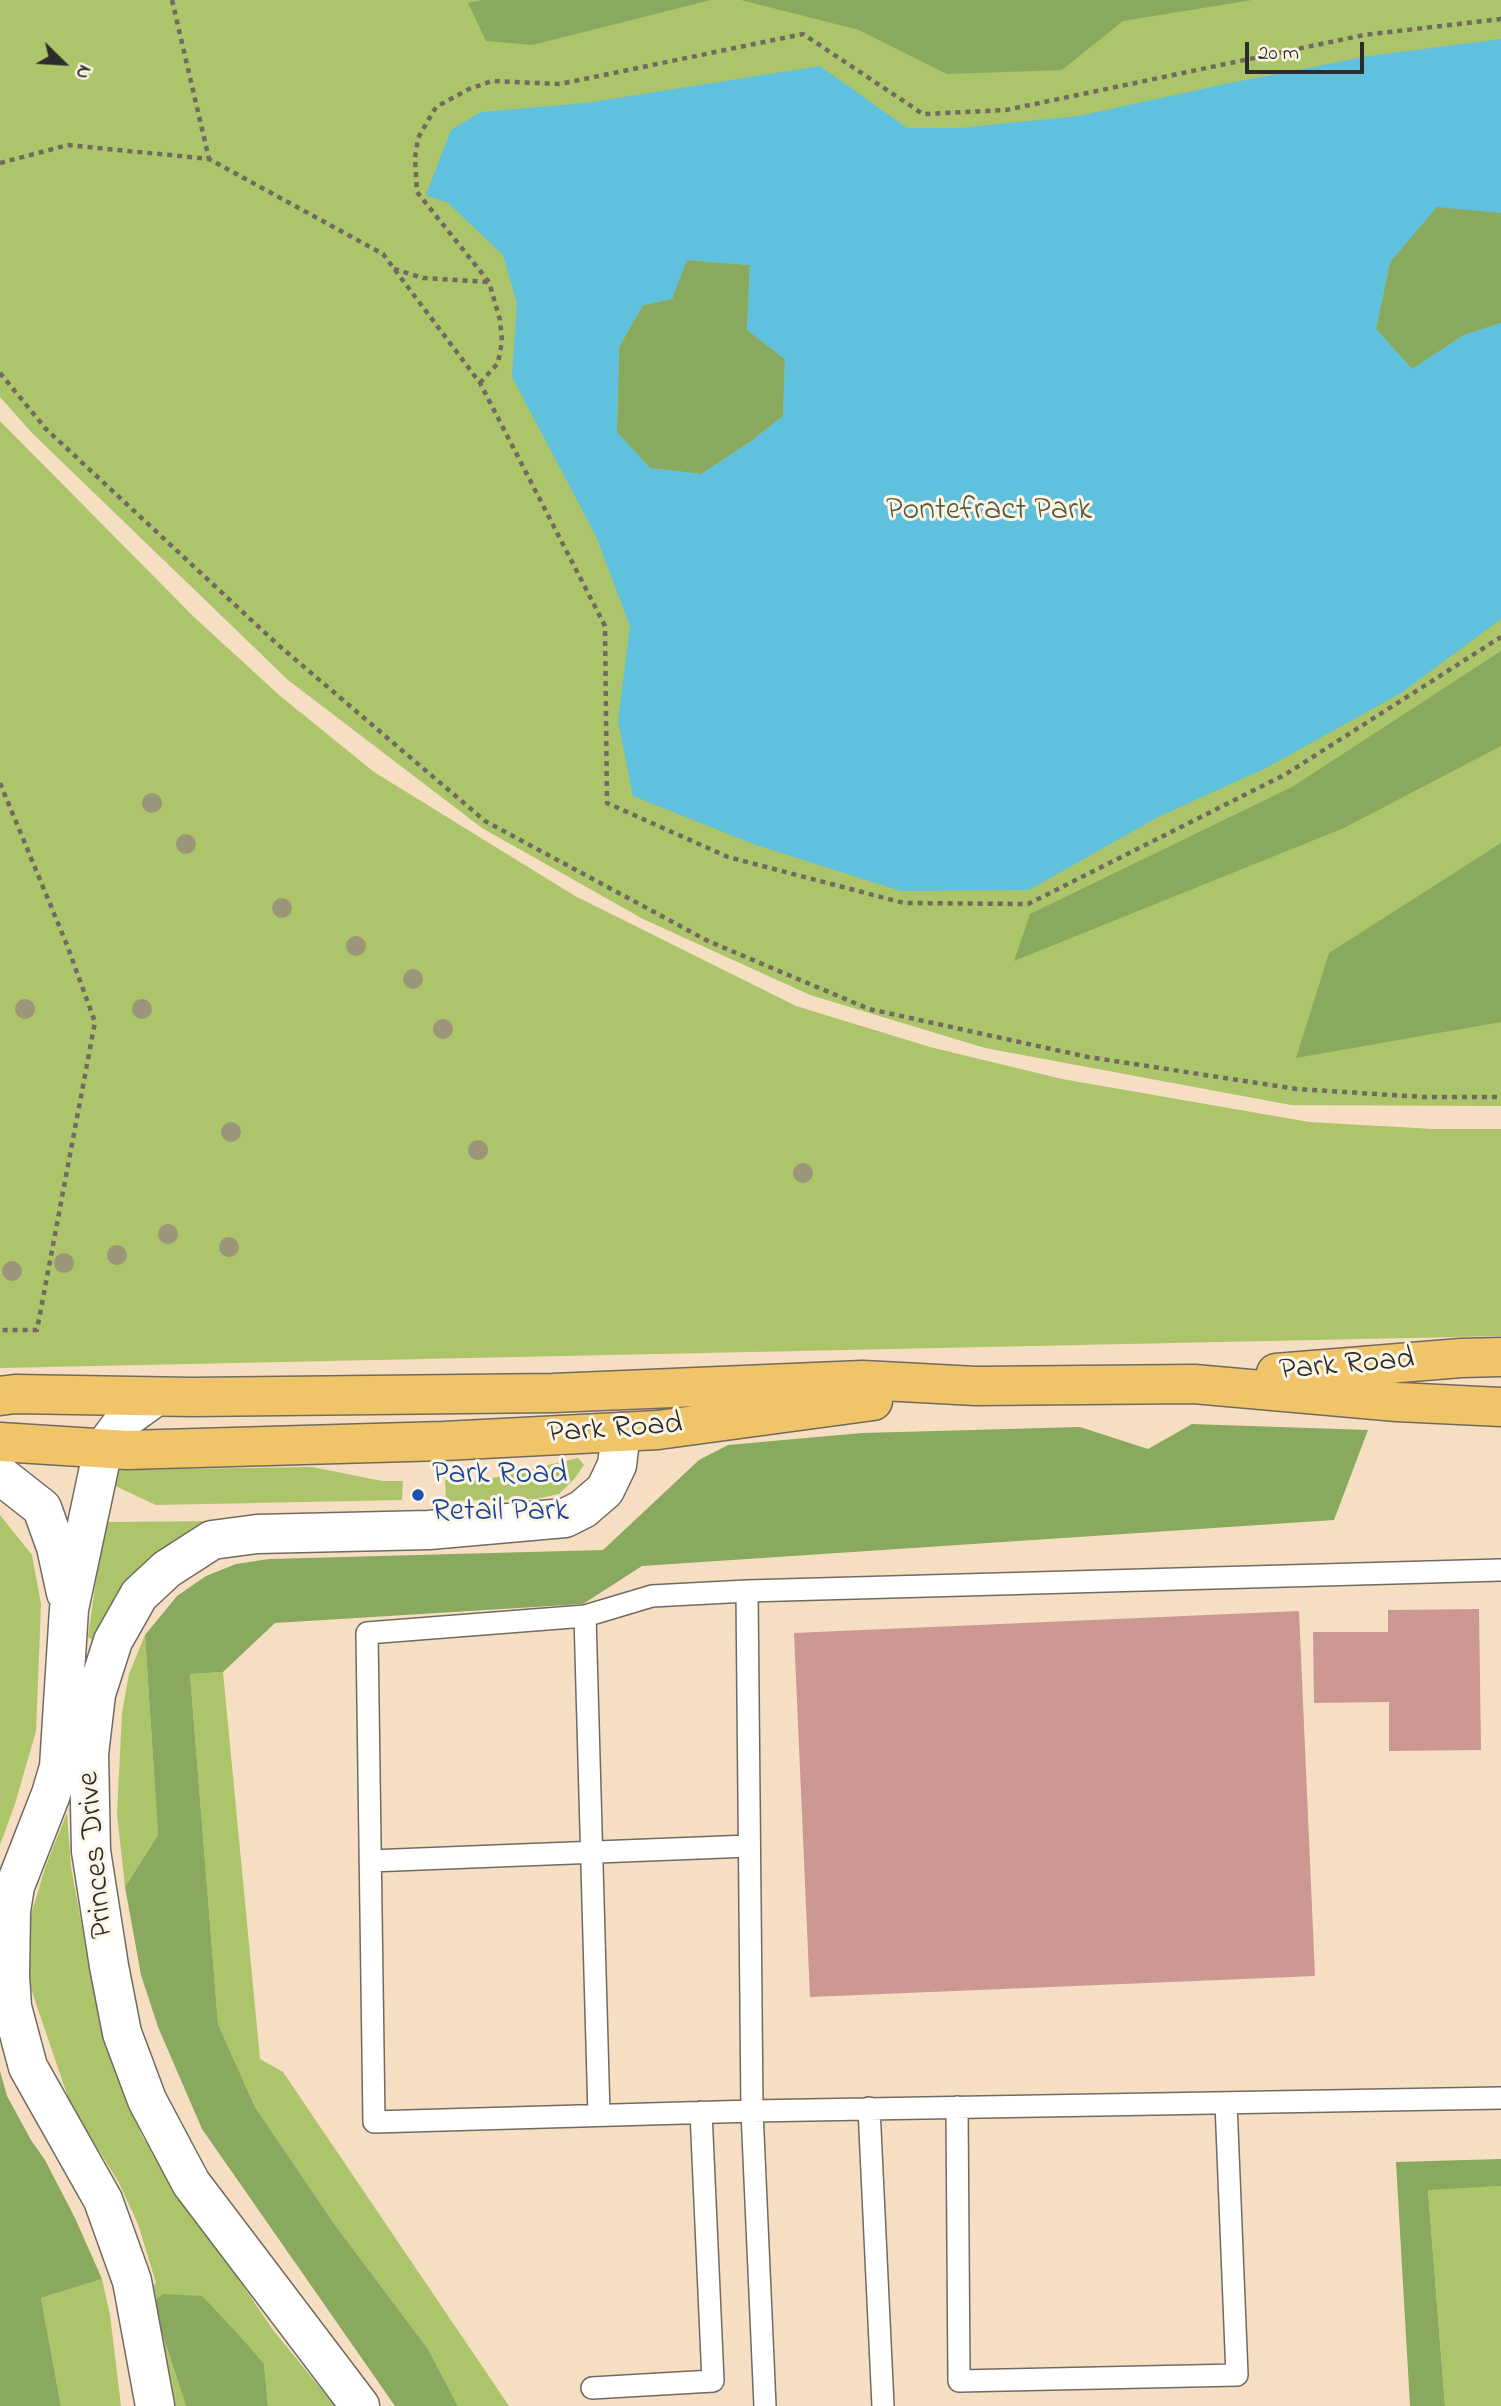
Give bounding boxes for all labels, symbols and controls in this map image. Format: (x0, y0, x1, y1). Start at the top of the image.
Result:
north arrow (28, 28, 98, 98)
scale bar (1249, 28, 1368, 72)
text: 20 m (1258, 39, 1299, 69)
text: N (68, 60, 98, 83)
park label: Pontefract Park (886, 494, 1092, 532)
street label: Park Road (1278, 1342, 1416, 1392)
street label: Park Road (546, 1407, 684, 1455)
place label: Park Road Retail Park (432, 1458, 569, 1533)
marker: Park Road Retail Park (410, 1487, 426, 1503)
street label: Princes Drive (72, 1770, 124, 1940)

